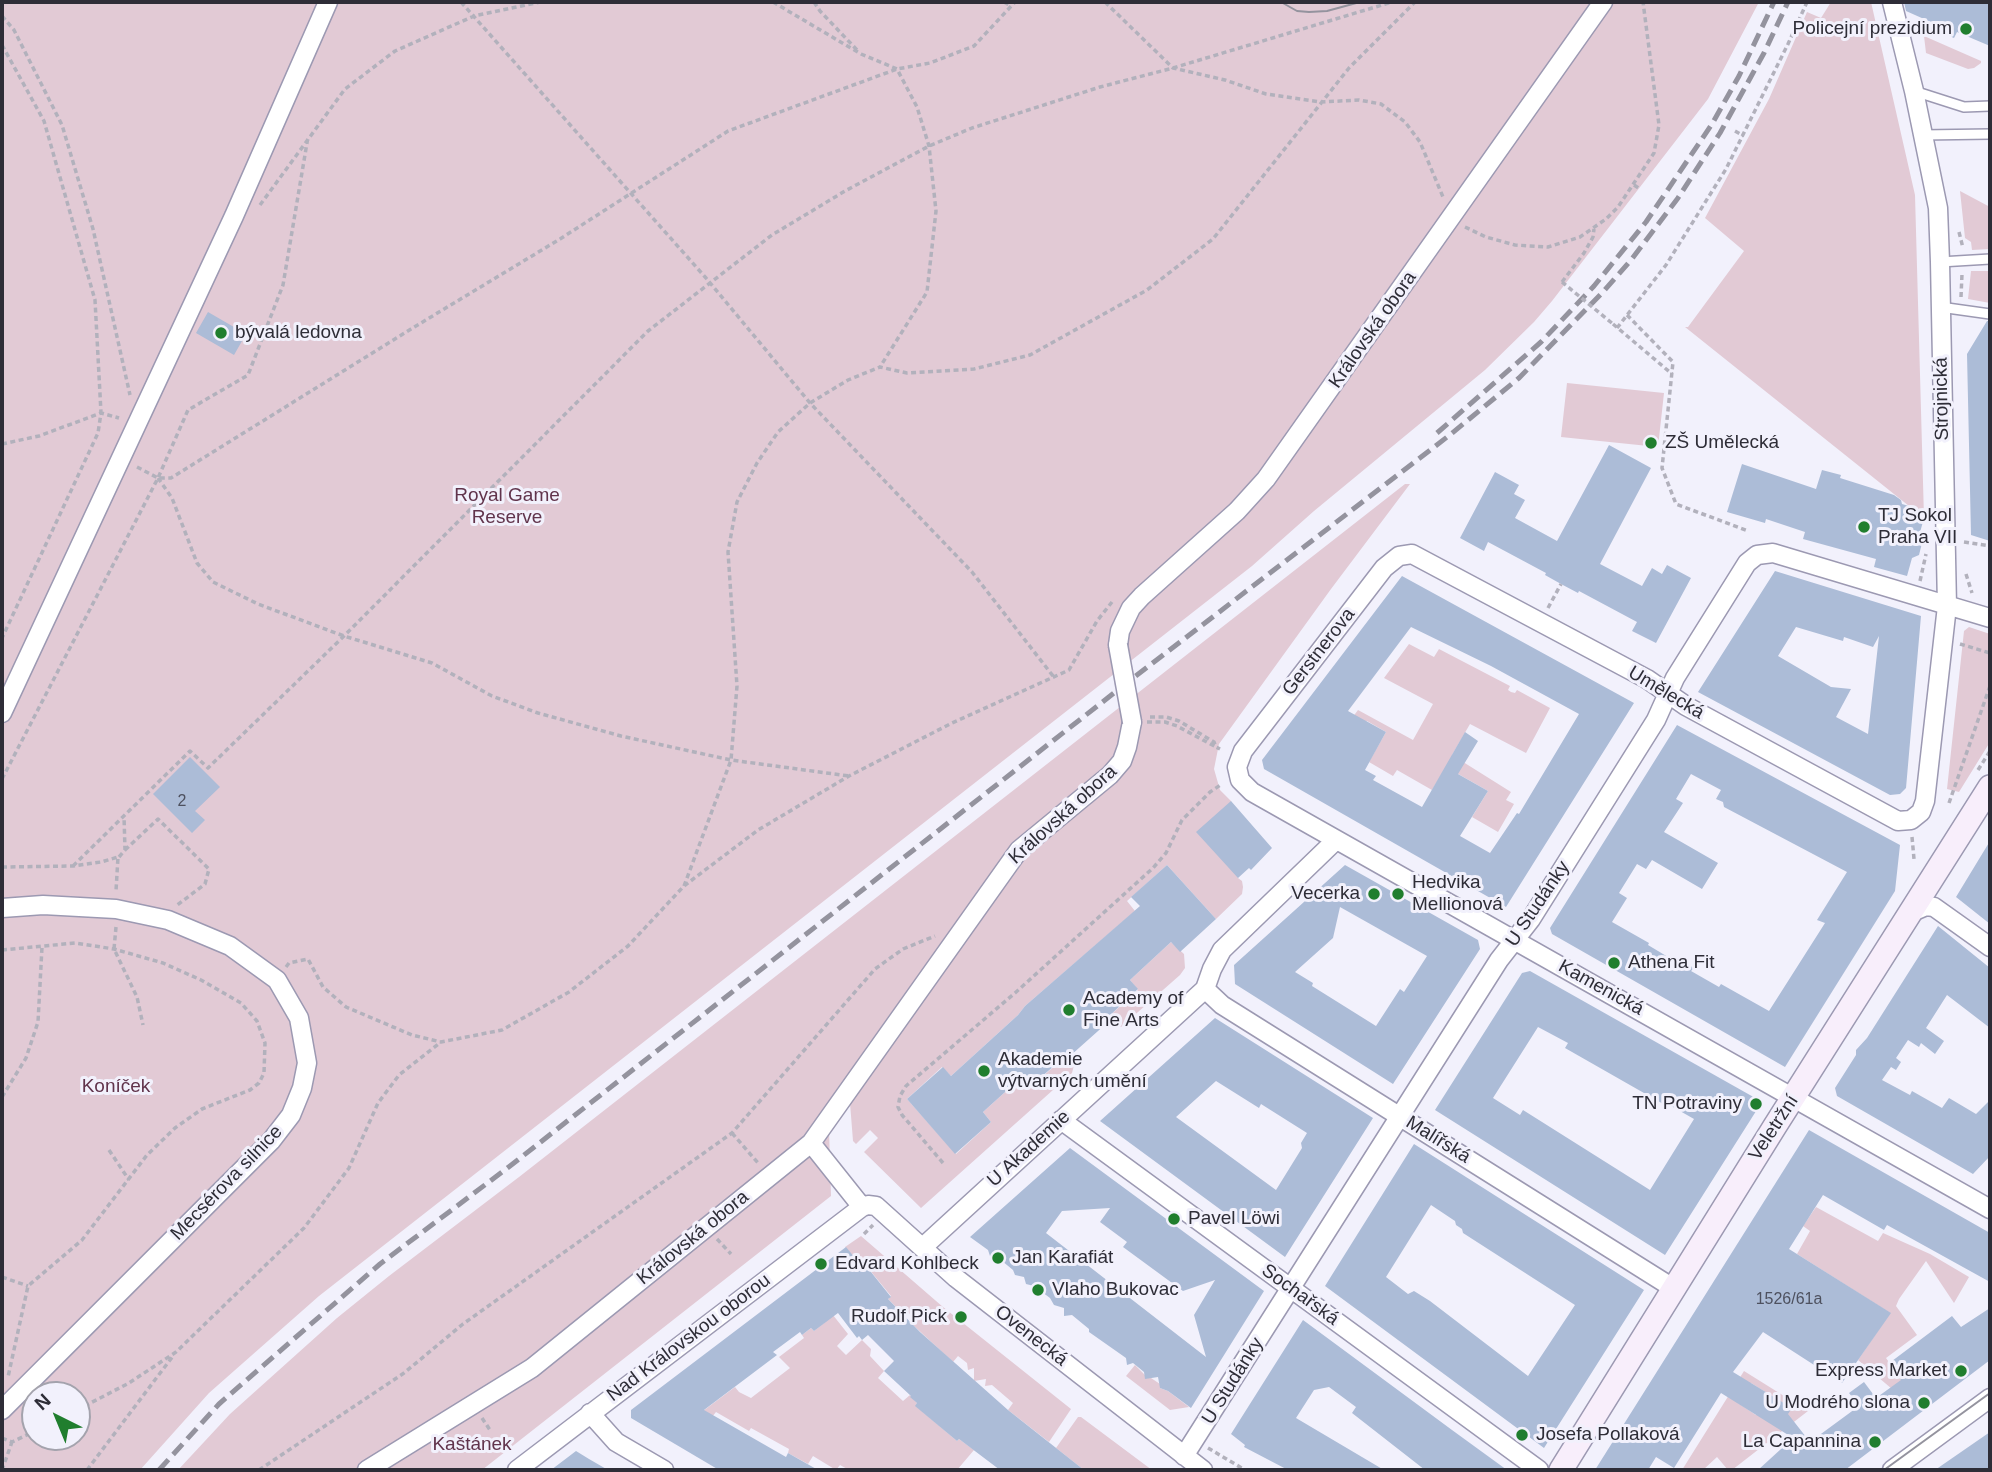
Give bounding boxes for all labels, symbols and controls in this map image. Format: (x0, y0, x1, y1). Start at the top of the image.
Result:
place label: Policejní prezidium (1793, 18, 1952, 40)
marker: Policejní prezidium (1958, 21, 1974, 37)
street label: Královská obora (1324, 267, 1422, 393)
place label: bývalá ledovna (235, 322, 362, 344)
marker: bývalá ledovna (213, 325, 229, 341)
street label: Strojnická (1930, 357, 1954, 441)
place label: ZŠ Umělecká (1665, 432, 1779, 454)
marker: ZŠ Umělecká (1643, 435, 1659, 451)
park label: Royal Game Reserve (454, 485, 560, 529)
place label: TJ Sokol Praha VII (1878, 505, 1957, 549)
marker: TJ Sokol Praha VII (1856, 519, 1872, 535)
street label: Gerstnerova (1278, 604, 1360, 700)
street label: Umělecká (1624, 661, 1708, 725)
street label: Královská obora (1004, 761, 1122, 869)
house number: 2 (178, 792, 186, 812)
street label: U Studánky (1501, 857, 1575, 951)
place label: Hedvika Mellionová (1412, 872, 1503, 916)
place label: Vecerka (1291, 883, 1360, 905)
marker: Vecerka (1366, 886, 1382, 902)
marker: Hedvika Mellionová (1390, 886, 1406, 902)
place label: Athena Fit (1628, 952, 1715, 974)
street label: Kamenická (1554, 955, 1648, 1021)
marker: Athena Fit (1606, 955, 1622, 971)
place label: Academy of Fine Arts (1083, 988, 1183, 1032)
marker: Academy of Fine Arts (1061, 1002, 1077, 1018)
place label: Akademie výtvarných umění (998, 1049, 1147, 1093)
marker: Akademie výtvarných umění (976, 1063, 992, 1079)
park label: Koníček (82, 1076, 150, 1098)
street label: Veletržní (1744, 1091, 1804, 1165)
place label: TN Potraviny (1632, 1093, 1742, 1115)
marker: TN Potraviny (1748, 1096, 1764, 1112)
street label: U Akademie (983, 1106, 1075, 1192)
street label: Malířská (1402, 1111, 1474, 1169)
street label: Mecsérova silnice (166, 1121, 288, 1245)
street label: Královská obora (632, 1186, 754, 1290)
place label: Pavel Löwi (1188, 1208, 1280, 1230)
marker: Pavel Löwi (1166, 1211, 1182, 1227)
place label: Jan Karafiát (1012, 1247, 1113, 1269)
marker: Jan Karafiát (990, 1250, 1006, 1266)
place label: Edvard Kohlbeck (835, 1253, 979, 1275)
marker: Edvard Kohlbeck (813, 1256, 829, 1272)
street label: Sochařská (1257, 1259, 1343, 1331)
street label: Nad Královskou oborou (603, 1269, 775, 1407)
place label: Vlaho Bukovac (1052, 1279, 1179, 1301)
marker: Vlaho Bukovac (1030, 1282, 1046, 1298)
house number: 1526/61a (1756, 1290, 1822, 1310)
street label: Ovenecká (990, 1301, 1072, 1371)
place label: Rudolf Pick (851, 1306, 947, 1328)
marker: Rudolf Pick (953, 1309, 969, 1325)
street label: U Studánky (1197, 1333, 1269, 1429)
place label: Express Market (1815, 1360, 1947, 1382)
marker: Express Market (1953, 1363, 1969, 1379)
north arrow (21, 1381, 91, 1451)
text: N (31, 1389, 55, 1414)
place label: U Modrého slona (1765, 1392, 1910, 1414)
marker: U Modrého slona (1916, 1395, 1932, 1411)
place label: Josefa Pollaková (1536, 1424, 1680, 1446)
marker: Josefa Pollaková (1514, 1427, 1530, 1443)
place label: La Capannina (1743, 1431, 1861, 1453)
park label: Kaštánek (432, 1434, 512, 1456)
marker: La Capannina (1867, 1434, 1883, 1450)

